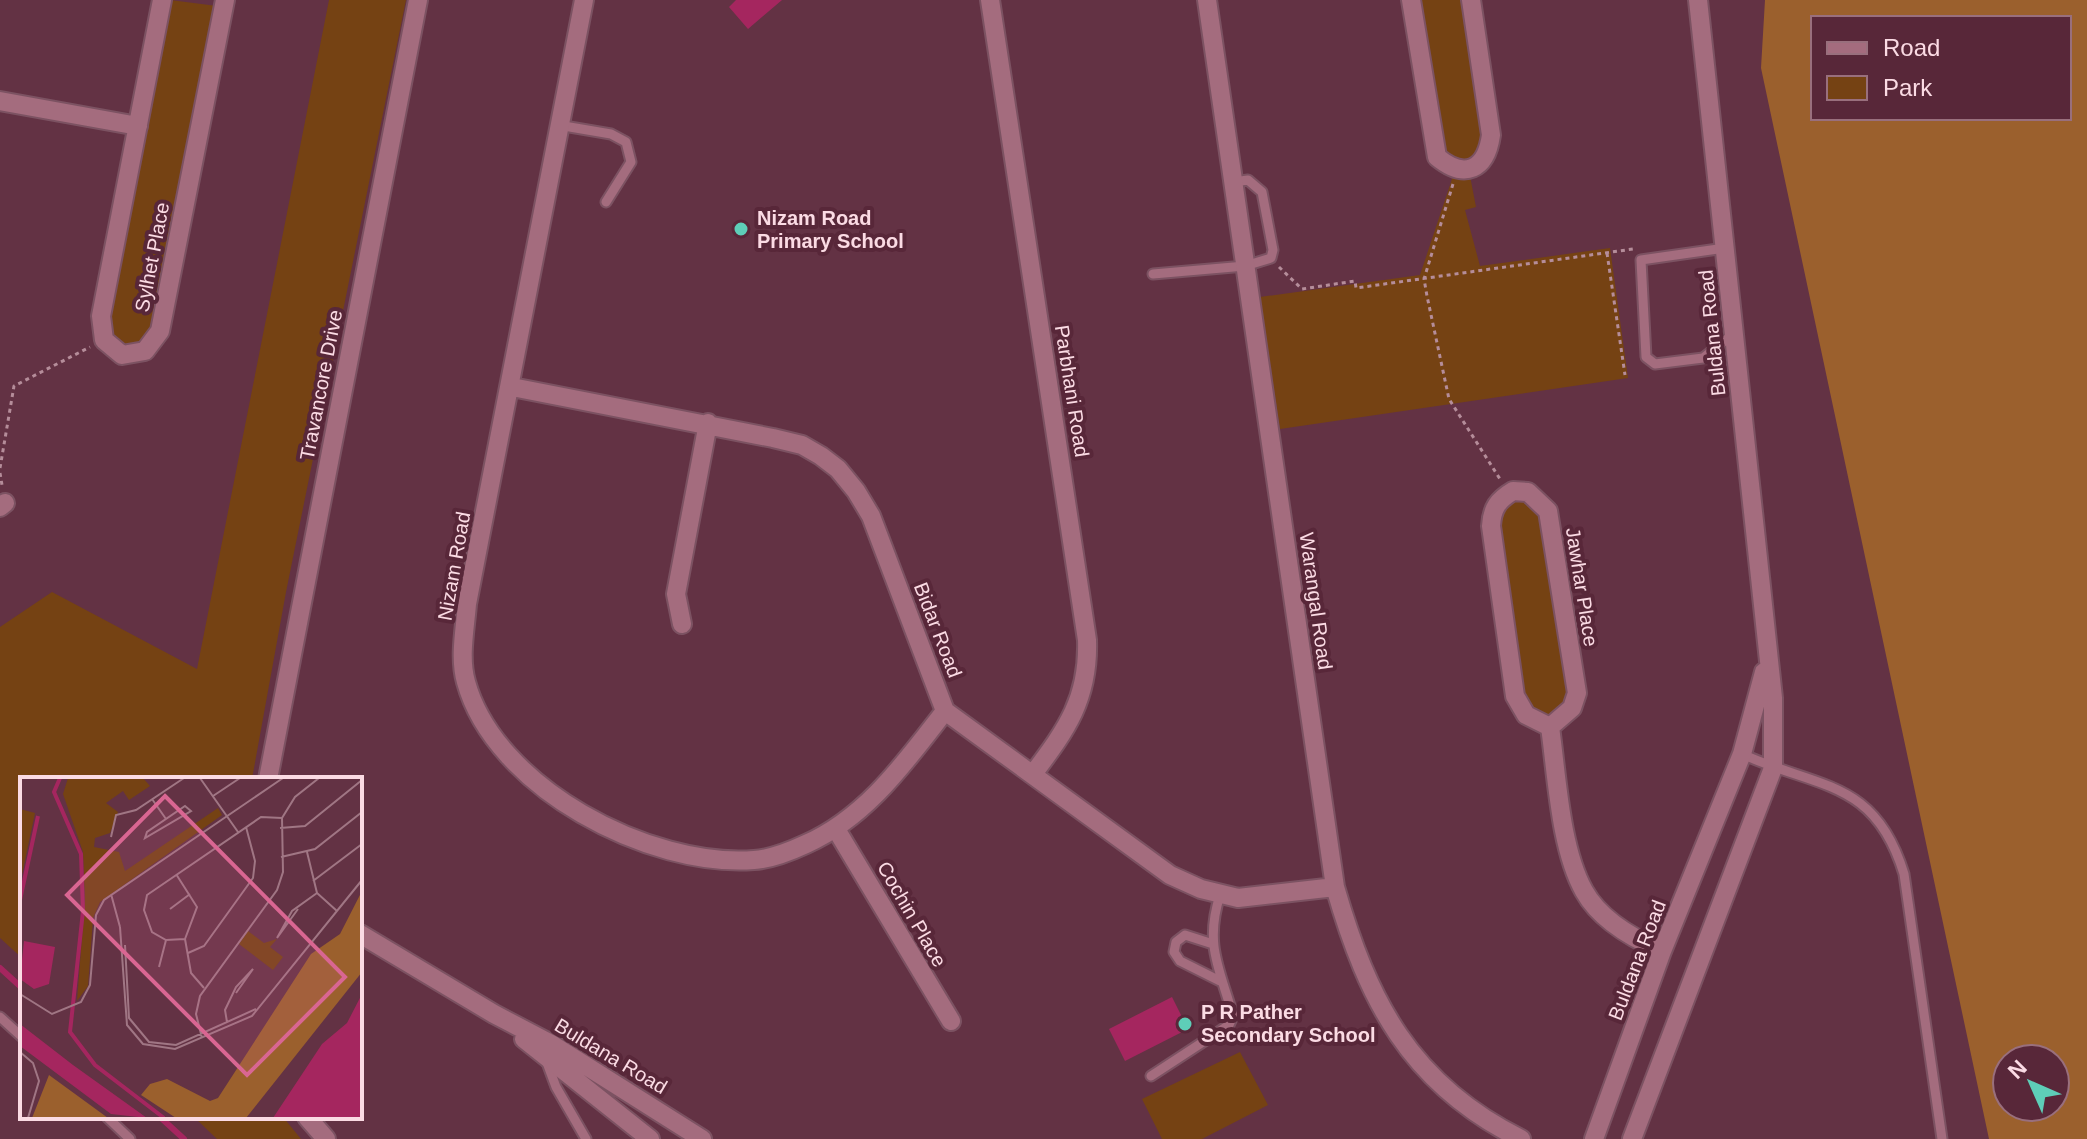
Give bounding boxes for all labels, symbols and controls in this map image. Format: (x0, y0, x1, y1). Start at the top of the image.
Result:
legend (1811, 16, 2071, 120)
text: Road (1883, 34, 1940, 61)
text: Park (1883, 74, 1933, 101)
street label: Sylhet Place (131, 200, 173, 314)
place label: Nizam Road Primary School (757, 207, 904, 252)
marker: Nizam Road Primary School (732, 220, 750, 238)
street label: Buldana Road (1694, 269, 1730, 397)
street label: Travancore Drive (296, 308, 346, 462)
street label: Parbhani Road (1051, 323, 1093, 459)
street label: Nizam Road (434, 510, 474, 622)
street label: Jawhar Place (1562, 526, 1602, 648)
street label: Warangal Road (1295, 531, 1337, 671)
street label: Bidar Road (910, 579, 966, 681)
inset map (20, 777, 362, 1119)
street label: Cochin Place (873, 857, 951, 971)
street label: Buldana Road (1604, 897, 1670, 1023)
place label: P R Pather Secondary School (1201, 1001, 1376, 1046)
street label: Buldana Road (551, 1014, 671, 1098)
marker: P R Pather Secondary School (1176, 1015, 1194, 1033)
north arrow (1991, 1043, 2071, 1123)
text: N (2003, 1055, 2032, 1084)

